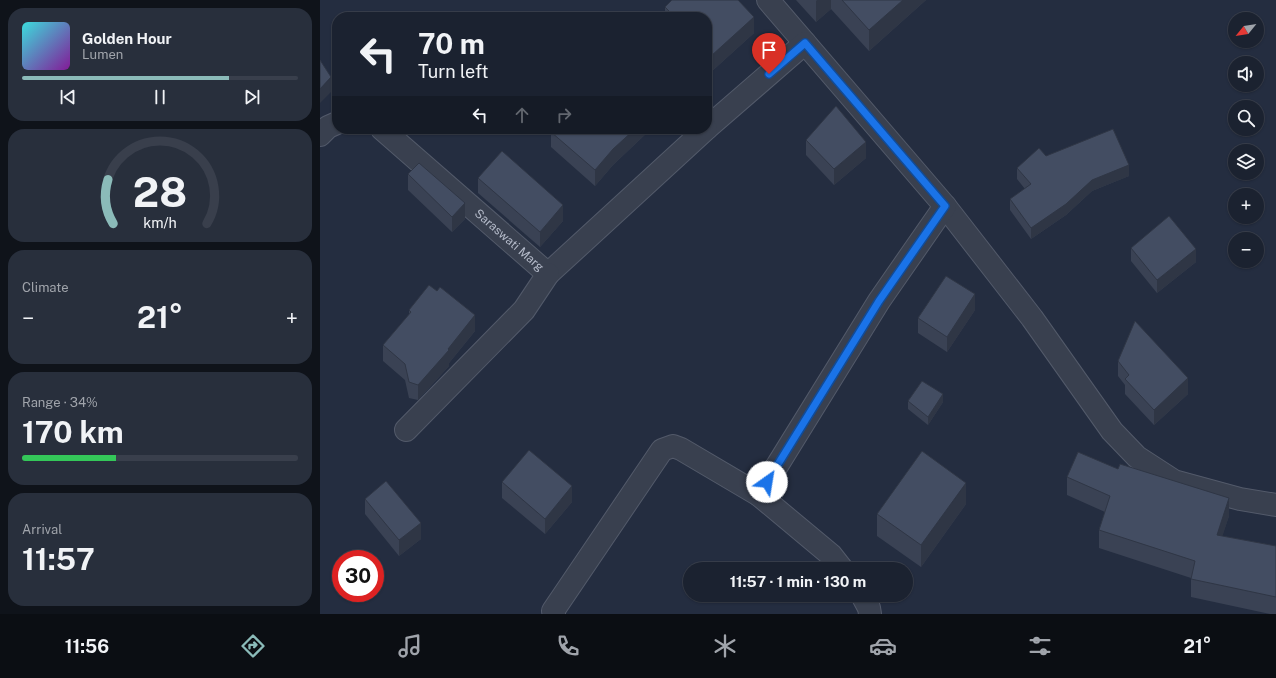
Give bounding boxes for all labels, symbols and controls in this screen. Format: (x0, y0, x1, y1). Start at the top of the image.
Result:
north arrow (1228, 12, 1264, 48)
map controls (1228, 12, 1264, 268)
text: 70 m (418, 27, 485, 60)
icon: left (352, 28, 404, 80)
text: Golden Hour (82, 30, 172, 47)
pin (752, 33, 786, 74)
icon: arrive (758, 39, 780, 61)
text: Lumen (82, 47, 123, 62)
button: sound (1228, 56, 1264, 92)
text: Turn left (418, 61, 488, 82)
icon: previous (57, 86, 79, 108)
icon: pause (149, 86, 171, 108)
icon: next (241, 86, 263, 108)
button: search (1228, 100, 1264, 136)
icon: left (469, 104, 491, 126)
icon: ahead (511, 104, 533, 126)
icon: right (553, 104, 575, 126)
button: layers (1228, 144, 1264, 180)
text: 28 (133, 167, 187, 216)
button: + (1228, 188, 1264, 224)
street label: Saraswati Marg (472, 206, 547, 274)
text: km/h (143, 213, 177, 230)
button: − (1228, 232, 1264, 268)
text: Climate (22, 280, 69, 295)
text: 21° (137, 299, 183, 335)
text: − (22, 305, 34, 331)
text: + (286, 305, 298, 331)
text: Range · 34% (22, 395, 98, 410)
text: 170 km (22, 414, 124, 450)
position arrow (746, 461, 788, 503)
text: Arrival (22, 522, 62, 537)
text: 11:57 (22, 541, 95, 577)
speed limit sign: 30 (332, 550, 384, 602)
text: 11:57 · 1 min · 130 m (730, 573, 866, 590)
icon: directions (239, 632, 267, 660)
icon: music (396, 632, 424, 660)
icon: phone (554, 632, 582, 660)
icon: climate (711, 632, 739, 660)
icon: car (869, 632, 897, 660)
icon: filters (1026, 632, 1054, 660)
text: 11:56 (65, 636, 109, 657)
text: 21° (1184, 636, 1211, 657)

